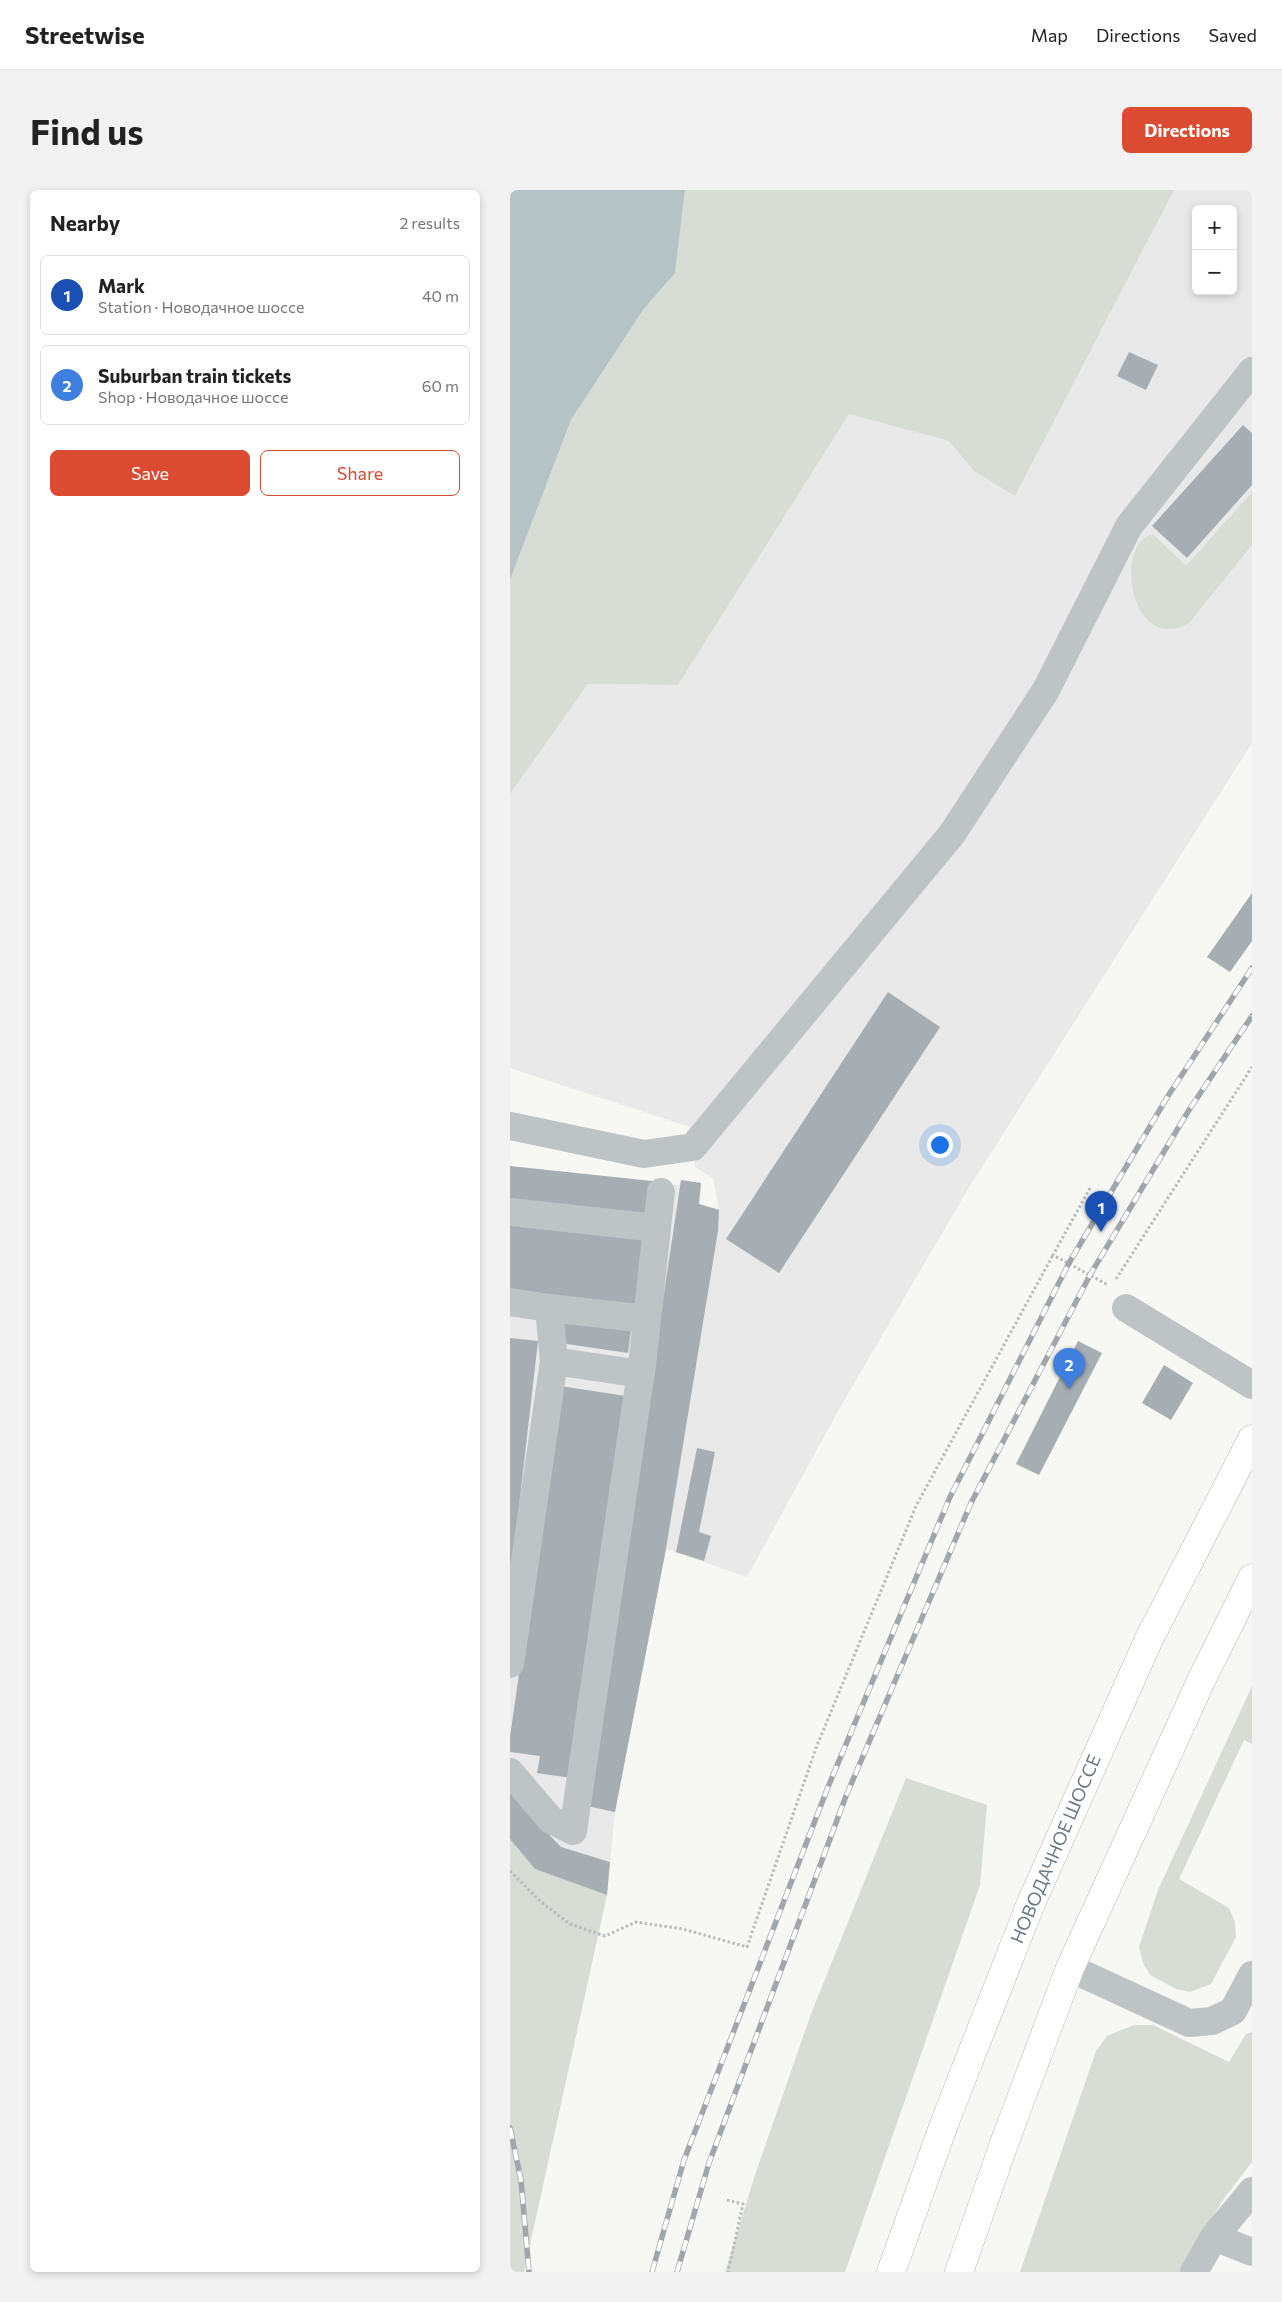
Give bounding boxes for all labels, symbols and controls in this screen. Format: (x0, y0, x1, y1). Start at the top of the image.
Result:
text: Streetwise (25, 20, 145, 49)
text: Map (1031, 24, 1068, 46)
text: Directions (1096, 24, 1180, 46)
text: Saved (1208, 24, 1257, 46)
button: Directions (1122, 107, 1252, 153)
text: Find us (30, 109, 144, 152)
map controls (1192, 205, 1237, 295)
button: + (1192, 205, 1237, 250)
text: Nearby (50, 210, 120, 235)
text: 2 results (399, 213, 460, 232)
button: − (1192, 250, 1237, 295)
text: Mark (98, 274, 145, 297)
text: 1 (63, 286, 71, 305)
text: 40 m (422, 286, 459, 305)
text: Station · Новодачное шоссе (98, 297, 304, 316)
text: Suburban train tickets (98, 364, 291, 387)
text: 2 (62, 376, 72, 395)
text: 60 m (422, 376, 459, 395)
text: Shop · Новодачное шоссе (98, 387, 288, 406)
button: Save (50, 450, 250, 496)
button: Share (260, 450, 460, 496)
your location (927, 1132, 953, 1158)
pin: 1 (1085, 1191, 1117, 1232)
pin: 2 (1053, 1348, 1085, 1389)
street label: НОВОДАЧНОЕ ШОССЕ (1005, 1751, 1105, 1946)

